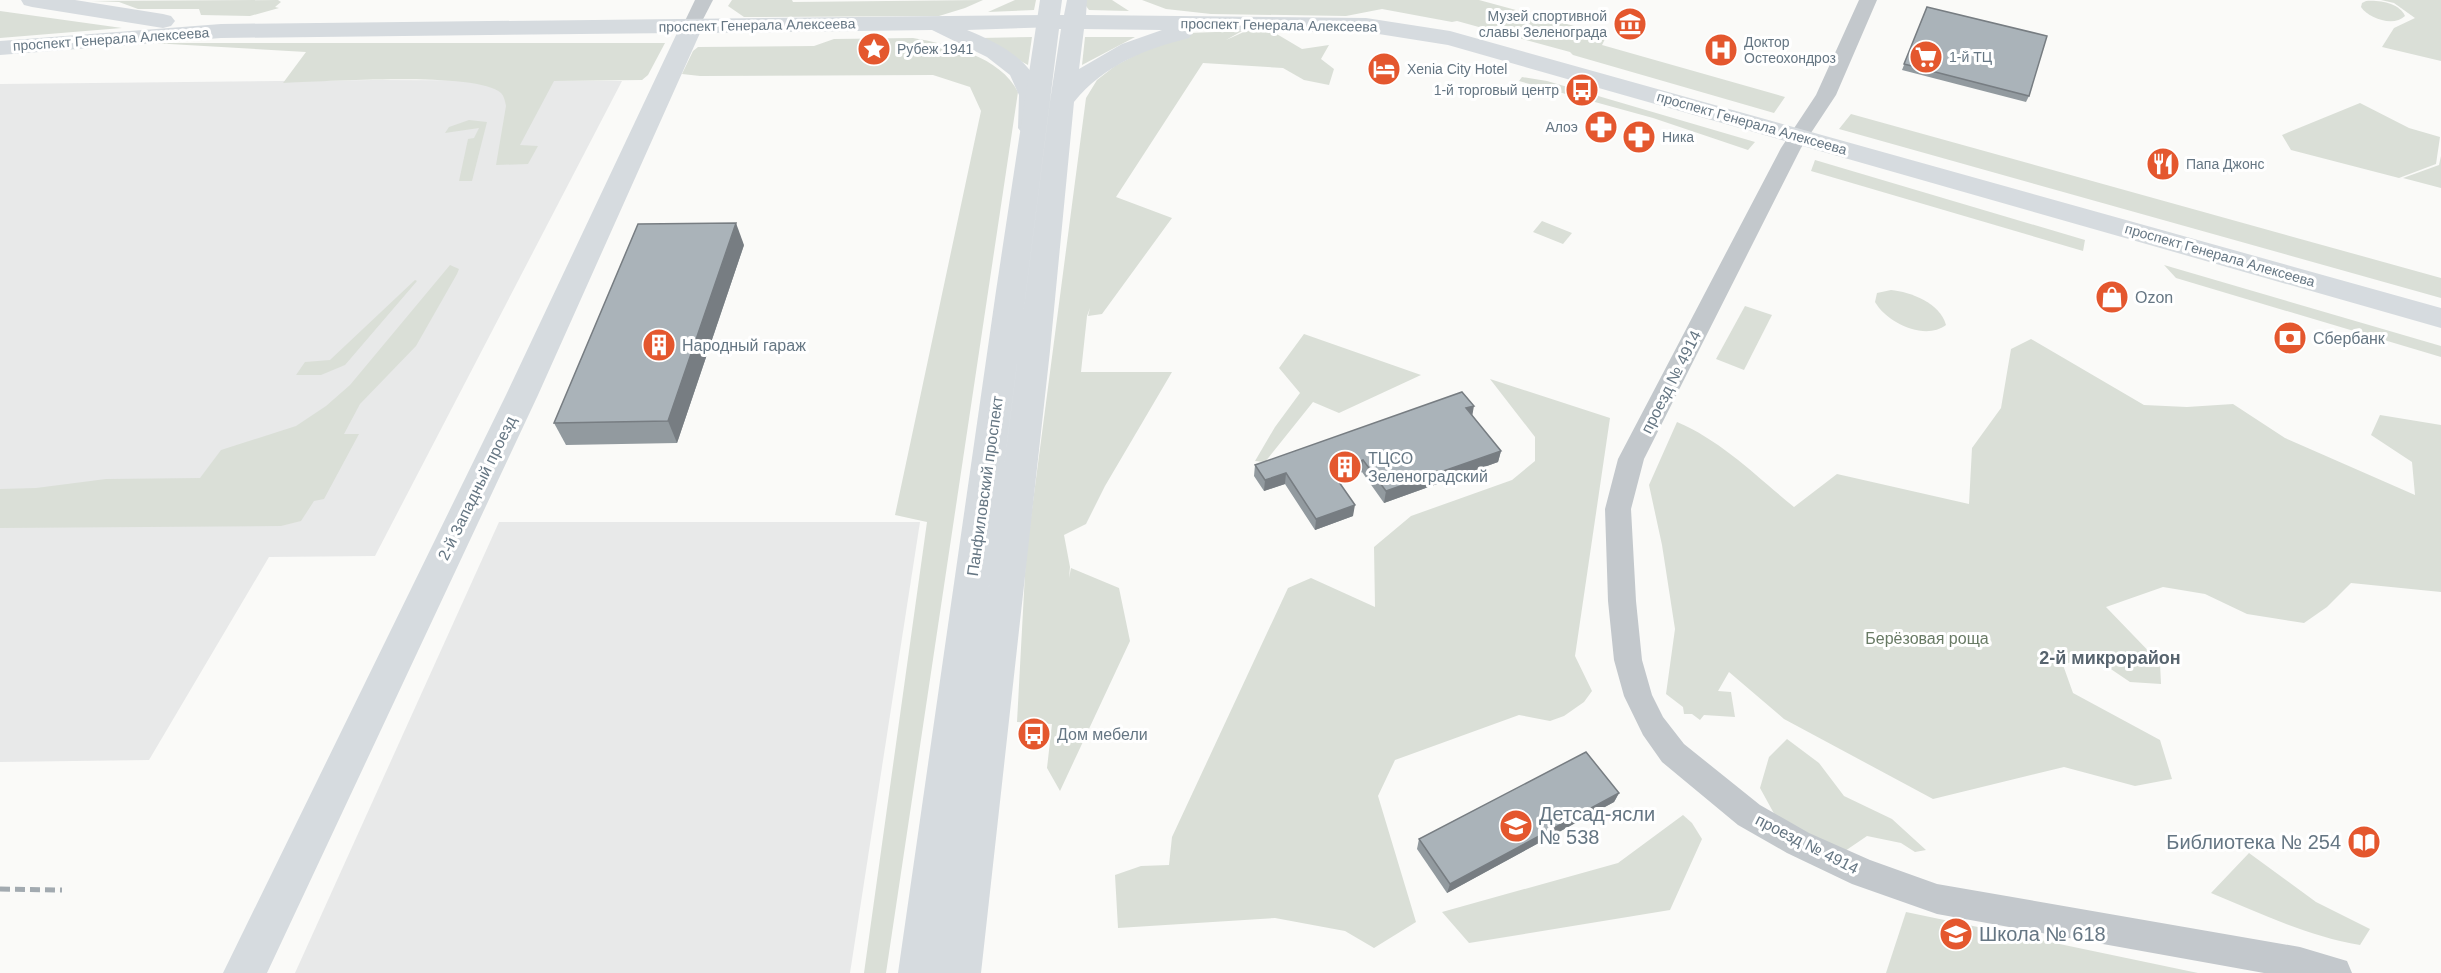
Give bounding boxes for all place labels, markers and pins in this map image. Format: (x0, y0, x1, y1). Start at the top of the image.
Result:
museum icon: Музей спортивной славы Зеленограда (1612, 6, 1648, 42)
place label: Музей спортивной славы Зеленограда (1479, 8, 1607, 40)
place icon: Рубеж 1941 (856, 31, 892, 67)
hospital icon: Доктор Остеохондроз (1703, 32, 1739, 68)
place label: Доктор Остеохондроз (1744, 34, 1836, 66)
supermarket icon: 1-й ТЦ (1908, 39, 1944, 75)
place label: Рубеж 1941 (897, 41, 974, 57)
place label: 1-й ТЦ (1949, 49, 1993, 65)
hotel icon: Xenia City Hotel (1366, 51, 1402, 87)
place label: Xenia City Hotel (1407, 61, 1507, 77)
bus stop icon: 1-й торговый центр (1564, 72, 1600, 108)
place label: 1-й торговый центр (1434, 82, 1559, 98)
pharmacy icon: Алоэ (1583, 109, 1619, 145)
place label: Алоэ (1545, 119, 1578, 135)
pharmacy icon: Ника (1621, 119, 1657, 155)
place label: Ника (1662, 129, 1694, 145)
restaurant icon: Папа Джонс (2145, 146, 2181, 182)
place label: Папа Джонс (2186, 156, 2264, 172)
shop icon: Ozon (2094, 279, 2130, 315)
place label: Ozon (2135, 289, 2173, 306)
bank icon: Сбербанк (2272, 320, 2308, 356)
building icon: Народный гараж (641, 327, 677, 363)
place label: Сбербанк (2313, 330, 2386, 347)
place label: Народный гараж (682, 337, 806, 354)
building icon: ТЦСО Зеленоградский (1327, 449, 1363, 485)
place label: ТЦСО Зеленоградский (1368, 450, 1488, 485)
bus stop icon: Дом мебели (1016, 716, 1052, 752)
place label: Дом мебели (1057, 726, 1148, 743)
place label: Детсад-ясли № 538 (1539, 803, 1655, 848)
school or university icon: Детсад-ясли № 538 (1498, 808, 1534, 844)
library icon: Библиотека № 254 (2346, 824, 2382, 860)
place label: Библиотека № 254 (2166, 831, 2341, 853)
school or university icon: Школа № 618 (1938, 916, 1974, 952)
place label: Школа № 618 (1979, 923, 2106, 945)

